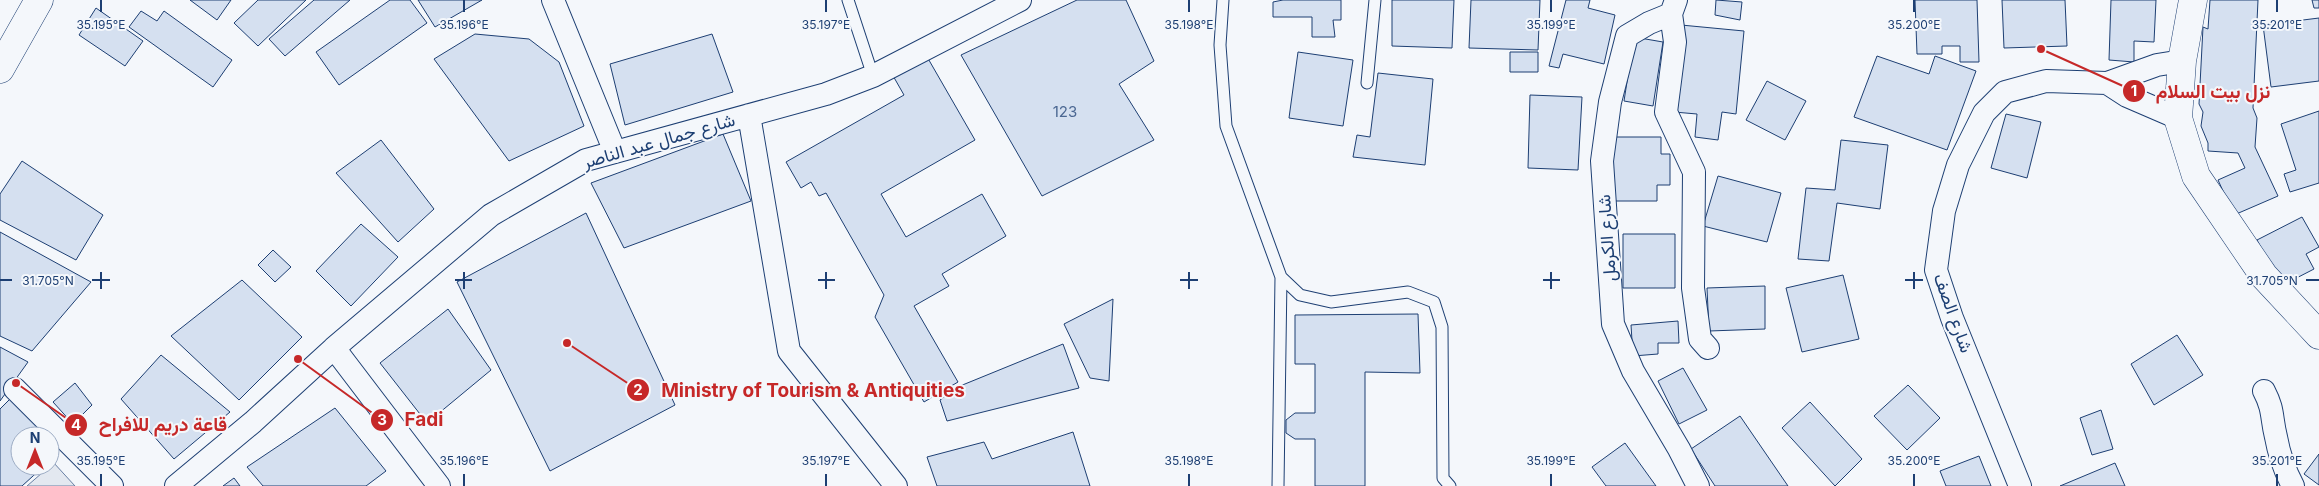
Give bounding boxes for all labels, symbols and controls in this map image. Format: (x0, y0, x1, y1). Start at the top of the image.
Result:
text: 35.195°E (76, 17, 126, 32)
text: 35.196°E (439, 17, 489, 32)
text: 35.197°E (802, 17, 850, 32)
text: 35.198°E (1164, 17, 1214, 32)
text: 35.199°E (1526, 17, 1576, 32)
text: 35.200°E (1888, 17, 1940, 32)
text: 35.201°E (2252, 17, 2302, 32)
callout: نزل بيت السلام (2121, 74, 2281, 108)
text: نزل بيت السلام (2156, 80, 2270, 104)
text: 1 (2131, 81, 2137, 100)
house number: 123 (1053, 102, 1077, 121)
street label: شارع جمال عبد الناصر (579, 109, 738, 174)
street label: شارع الكرمل (1593, 194, 1622, 282)
street label: شارع الصف (1928, 270, 1978, 356)
text: 31.705°N (22, 273, 74, 288)
text: 31.705°N (2246, 273, 2298, 288)
callout: Ministry of Tourism & Antiquities (626, 373, 975, 407)
text: Ministry of Tourism & Antiquities (661, 379, 965, 402)
text: 2 (633, 380, 643, 399)
callout: Fadi (369, 403, 453, 437)
callout: قاعة دريم للافراح (64, 408, 237, 442)
text: Fadi (405, 408, 444, 431)
text: 3 (377, 410, 387, 429)
text: قاعة دريم للافراح (99, 413, 227, 437)
text: 4 (71, 415, 81, 434)
north arrow (10, 426, 60, 476)
text: N (30, 429, 40, 446)
text: 35.195°E (76, 453, 126, 468)
text: 35.196°E (439, 453, 489, 468)
text: 35.197°E (802, 453, 850, 468)
text: 35.198°E (1164, 453, 1214, 468)
text: 35.199°E (1526, 453, 1576, 468)
text: 35.200°E (1888, 453, 1940, 468)
text: 35.201°E (2252, 453, 2302, 468)

